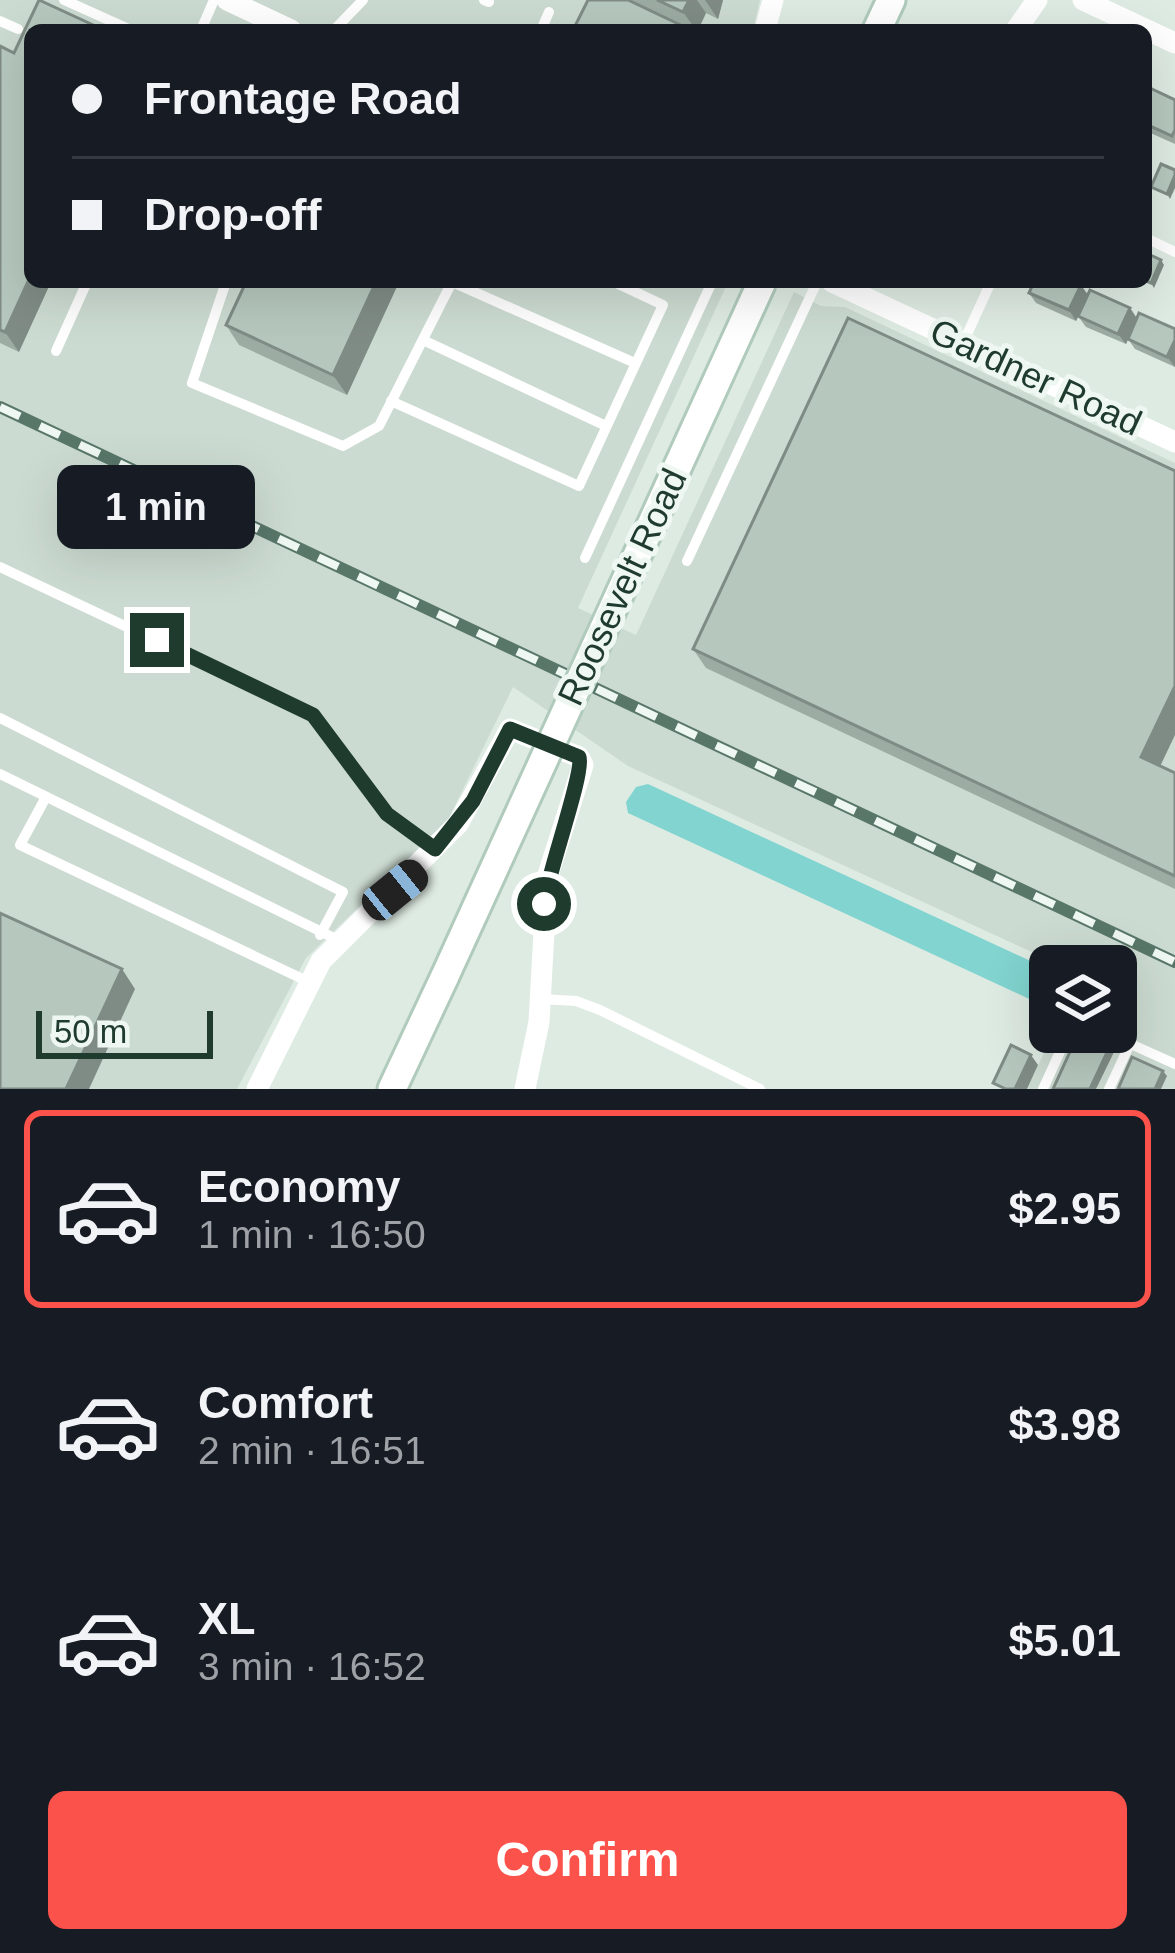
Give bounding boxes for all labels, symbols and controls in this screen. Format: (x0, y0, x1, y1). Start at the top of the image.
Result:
text: Frontage Road (144, 73, 462, 124)
text: Drop-off (144, 189, 321, 240)
street label: Gardner Road (924, 310, 1148, 444)
street label: Roosevelt Road (549, 462, 695, 712)
callout: 1 min (58, 466, 256, 550)
text: 1 min (105, 485, 207, 528)
route end (130, 613, 184, 667)
car (356, 853, 434, 927)
route start (517, 877, 571, 931)
map controls (1029, 945, 1137, 1053)
button: layers (1029, 945, 1137, 1053)
scale bar (36, 1005, 213, 1058)
text: 50 m (54, 1013, 127, 1050)
icon: car (54, 1155, 162, 1263)
text: Economy (198, 1161, 401, 1212)
text: $2.95 (1008, 1183, 1121, 1234)
text: 1 min · 16:50 (198, 1213, 426, 1256)
icon: car (54, 1371, 162, 1479)
text: Comfort (198, 1377, 373, 1428)
text: $3.98 (1008, 1399, 1121, 1450)
text: 2 min · 16:51 (198, 1429, 426, 1472)
icon: car (54, 1587, 162, 1695)
text: XL (198, 1593, 256, 1644)
text: $5.01 (1008, 1615, 1121, 1666)
text: 3 min · 16:52 (198, 1645, 426, 1688)
button: Confirm (48, 1791, 1127, 1929)

